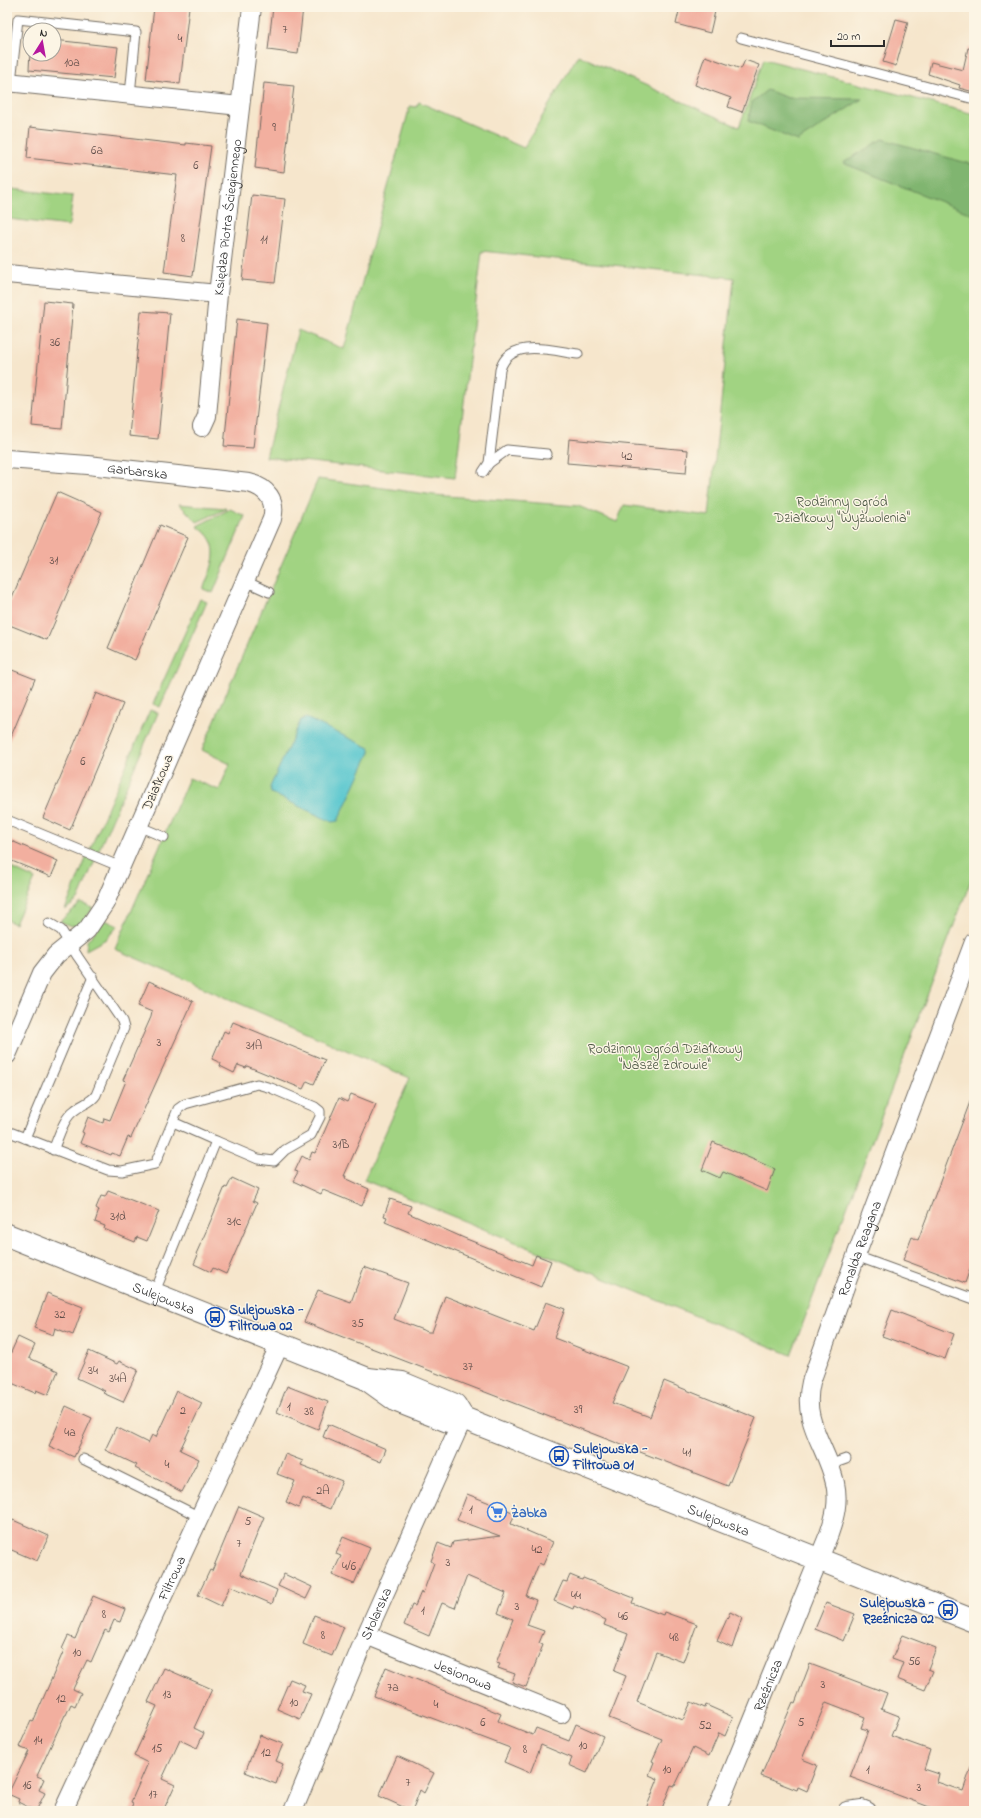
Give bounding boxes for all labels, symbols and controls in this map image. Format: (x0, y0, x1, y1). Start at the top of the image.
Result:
house number: 7 (283, 21, 288, 39)
north arrow (22, 22, 62, 62)
scale bar (831, 22, 884, 48)
text: N (39, 25, 49, 42)
text: 20 m (837, 28, 860, 46)
house number: 4 (178, 30, 183, 48)
house number: 10a (64, 54, 80, 72)
house number: 9 (272, 119, 276, 137)
street label: Księdza Piotra Ściegiennego (209, 138, 248, 297)
house number: 6a (91, 142, 103, 160)
house number: 6 (193, 157, 199, 175)
house number: 8 (181, 230, 186, 248)
house number: 11 (260, 231, 268, 249)
house number: 36 (50, 334, 61, 352)
house number: 42 (622, 448, 632, 466)
street label: Garbarska (106, 458, 169, 486)
park label: Rodzinny Ogród Działkowy "Wyzwolenia" (773, 492, 910, 530)
house number: 31 (50, 552, 59, 570)
street label: Działkowa (137, 751, 180, 815)
house number: 6 (80, 753, 86, 771)
house number: 3 (157, 1034, 162, 1052)
house number: 31A (246, 1037, 262, 1055)
park label: Rodzinny Ogród Działkowy "Nasze Zdrowie" (588, 1039, 743, 1076)
house number: 31B (333, 1136, 349, 1154)
street label: Ronalda Reagana (833, 1198, 888, 1300)
house number: 31d (110, 1208, 126, 1226)
house number: 31c (227, 1213, 242, 1231)
street label: Sulejowska (129, 1277, 198, 1321)
place label: Sulejowska - Filtrowa 02 (228, 1300, 304, 1337)
house number: 32 (55, 1306, 65, 1324)
bus stop icon: Sulejowska - Filtrowa 02 (204, 1306, 226, 1328)
house number: 35 (352, 1315, 364, 1333)
house number: 37 (463, 1358, 473, 1376)
house number: 34 (88, 1362, 98, 1380)
house number: 34A (109, 1370, 127, 1388)
house number: 1 (287, 1398, 291, 1416)
house number: 39 (574, 1401, 583, 1419)
house number: 2 (180, 1402, 186, 1420)
house number: 38 (304, 1403, 314, 1421)
house number: 4a (64, 1424, 76, 1442)
place label: Sulejowska - Filtrowa 01 (572, 1439, 648, 1476)
house number: 41 (683, 1444, 692, 1462)
bus stop icon: Sulejowska - Filtrowa 01 (548, 1445, 570, 1467)
house number: 4 (165, 1456, 170, 1474)
house number: 2A (316, 1482, 330, 1500)
street label: Sulejowska (684, 1499, 752, 1543)
house number: 1 (469, 1501, 473, 1519)
supermarket icon: Żabka (486, 1501, 508, 1523)
place label: Żabka (511, 1503, 548, 1524)
house number: 5 (245, 1513, 252, 1531)
house number: 7 (237, 1535, 242, 1553)
house number: 42 (532, 1541, 542, 1559)
street label: Filtrowa (153, 1553, 192, 1605)
house number: 3 (446, 1554, 451, 1572)
house number: 4/6 (342, 1558, 357, 1576)
street label: Stolarska (356, 1584, 398, 1644)
house number: 44 (571, 1587, 581, 1605)
place label: Sulejowska - Rzeźnicza 02 (860, 1593, 935, 1630)
house number: 3 (515, 1598, 520, 1616)
bus stop icon: Sulejowska - Rzeźnicza 02 (937, 1599, 959, 1621)
house number: 1 (421, 1602, 425, 1620)
house number: 8 (102, 1606, 107, 1624)
house number: 46 (618, 1608, 629, 1626)
house number: 8 (321, 1627, 326, 1645)
house number: 48 (669, 1629, 679, 1647)
house number: 10 (72, 1644, 82, 1662)
house number: 56 (908, 1653, 921, 1671)
street label: Jesionowa (431, 1655, 495, 1697)
street label: Rzeźnicza (749, 1656, 789, 1715)
house number: 3 (821, 1676, 826, 1694)
house number: 7a (387, 1679, 399, 1697)
house number: 13 (163, 1686, 171, 1704)
house number: 12 (56, 1690, 66, 1708)
house number: 10 (289, 1694, 299, 1712)
house number: 4 (434, 1696, 439, 1714)
house number: 6 (480, 1714, 486, 1732)
house number: 5 (798, 1714, 805, 1732)
house number: 52 (699, 1717, 711, 1735)
house number: 14 (34, 1732, 42, 1750)
house number: 10 (578, 1737, 588, 1755)
house number: 15 (152, 1740, 162, 1758)
house number: 8 (523, 1741, 528, 1759)
house number: 12 (261, 1744, 271, 1762)
house number: 10 (662, 1761, 672, 1779)
house number: 1 (866, 1761, 870, 1779)
house number: 7 (406, 1774, 411, 1792)
house number: 16 (22, 1777, 32, 1795)
house number: 3 (917, 1779, 922, 1797)
house number: 17 (149, 1786, 157, 1804)

